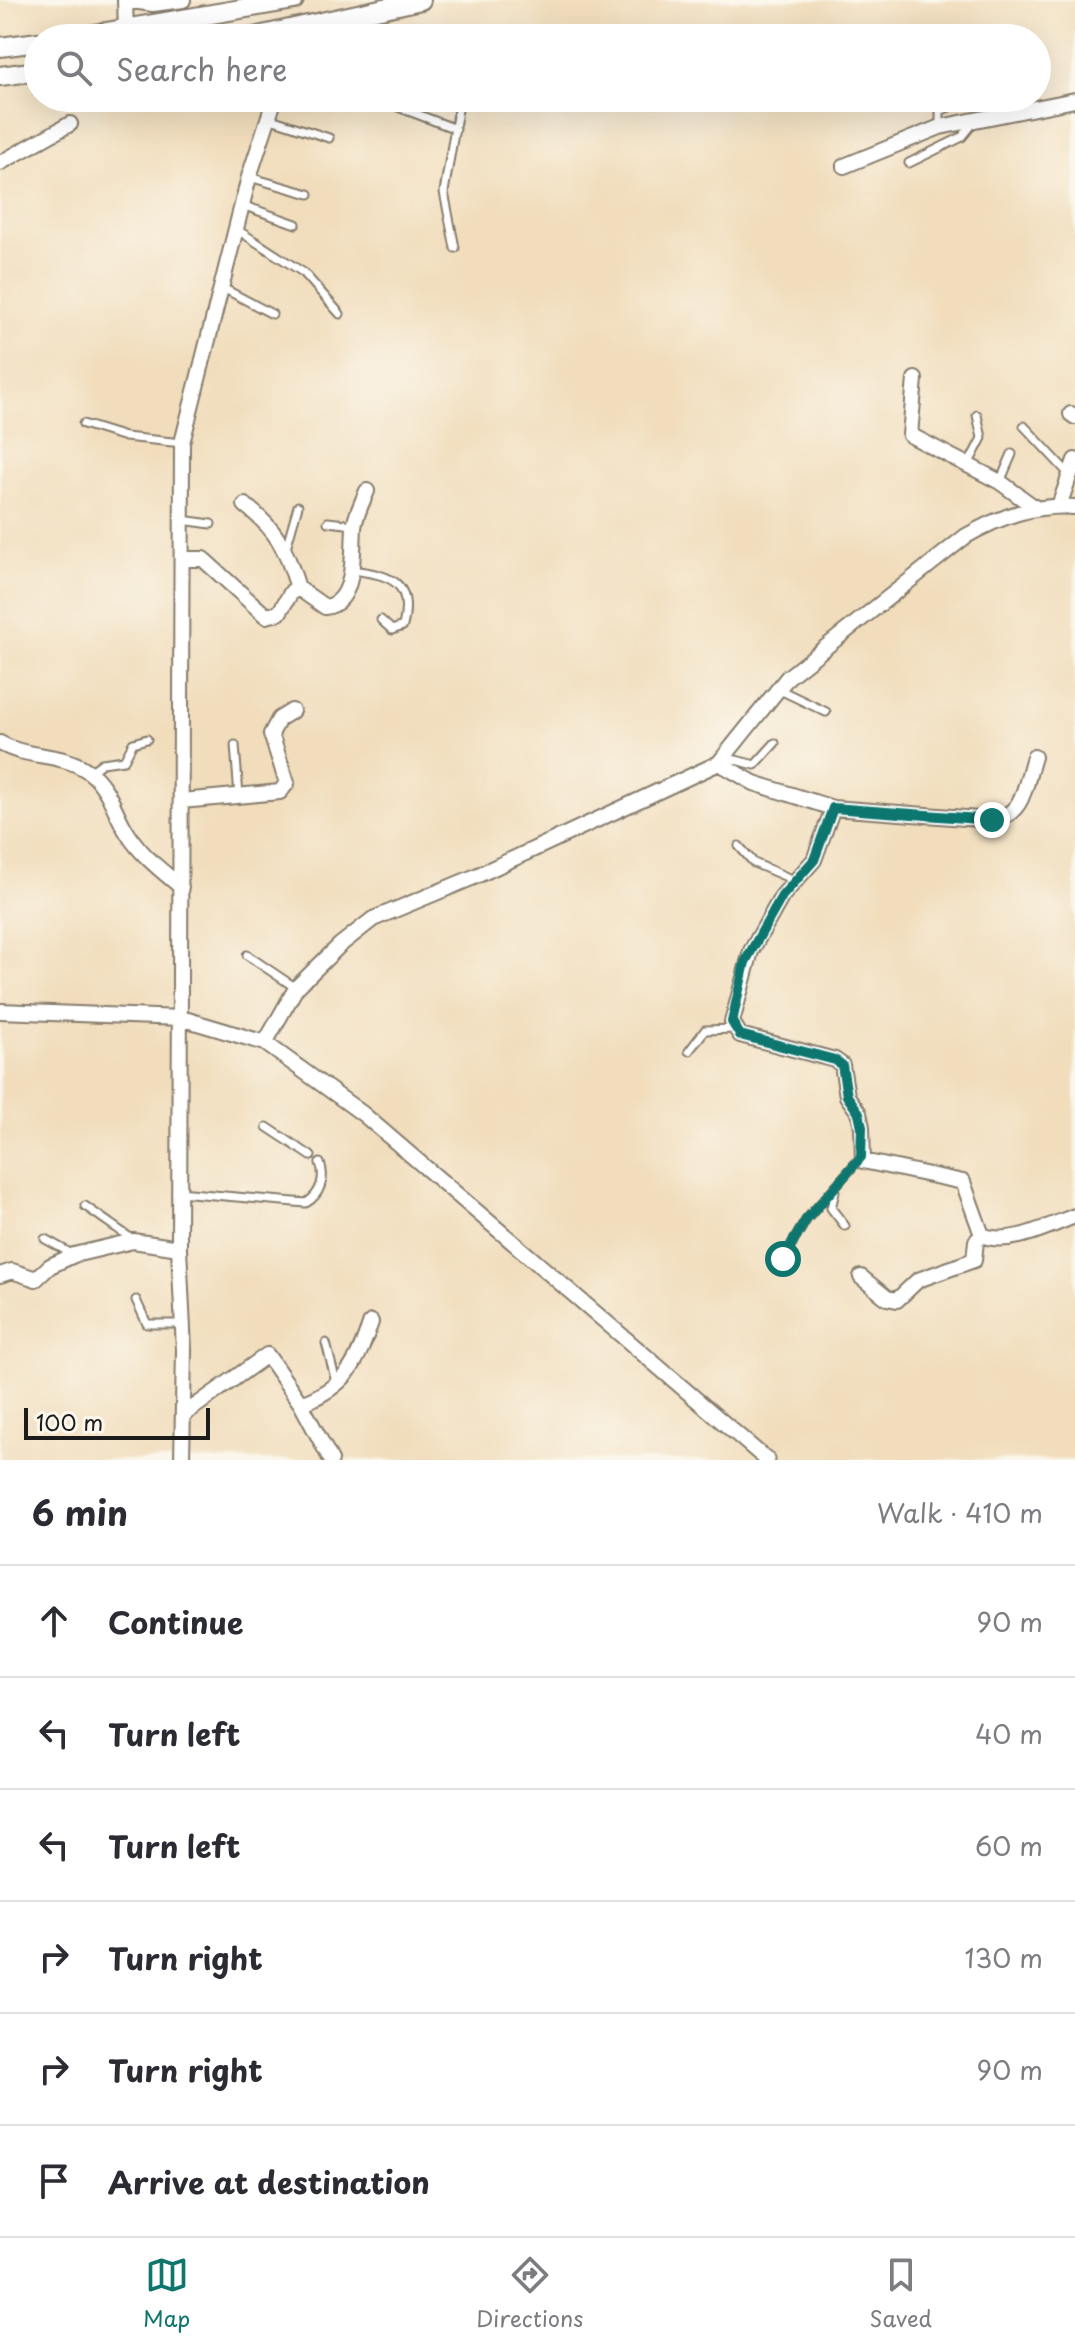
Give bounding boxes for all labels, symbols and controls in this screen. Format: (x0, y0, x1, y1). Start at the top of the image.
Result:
search box (24, 24, 1051, 112)
icon: search (52, 46, 96, 90)
text: Search here (116, 46, 288, 91)
route end (974, 802, 1010, 838)
route start (765, 1241, 801, 1277)
scale bar (24, 1404, 210, 1440)
text: 100 m (36, 1405, 103, 1438)
text: 6 min (32, 1486, 128, 1538)
text: Walk · 410 m (877, 1493, 1043, 1532)
icon: ahead (32, 1599, 76, 1643)
text: Continue (108, 1599, 243, 1644)
text: 90 m (976, 1602, 1043, 1641)
icon: left (32, 1711, 76, 1755)
text: Turn left (108, 1711, 240, 1756)
text: 40 m (975, 1714, 1043, 1753)
icon: left (32, 1823, 76, 1867)
text: Turn left (108, 1823, 240, 1868)
text: 60 m (975, 1826, 1043, 1865)
icon: right (32, 1935, 76, 1979)
text: Turn right (108, 1935, 263, 1980)
text: 130 m (964, 1938, 1043, 1977)
icon: right (32, 2047, 76, 2091)
text: Turn right (108, 2047, 263, 2092)
text: 90 m (976, 2050, 1043, 2089)
icon: arrive (32, 2159, 76, 2203)
text: Arrive at destination (108, 2159, 430, 2204)
tab: Map (143, 2253, 190, 2334)
tab: Directions (476, 2253, 583, 2334)
tab: Saved (869, 2253, 932, 2334)

